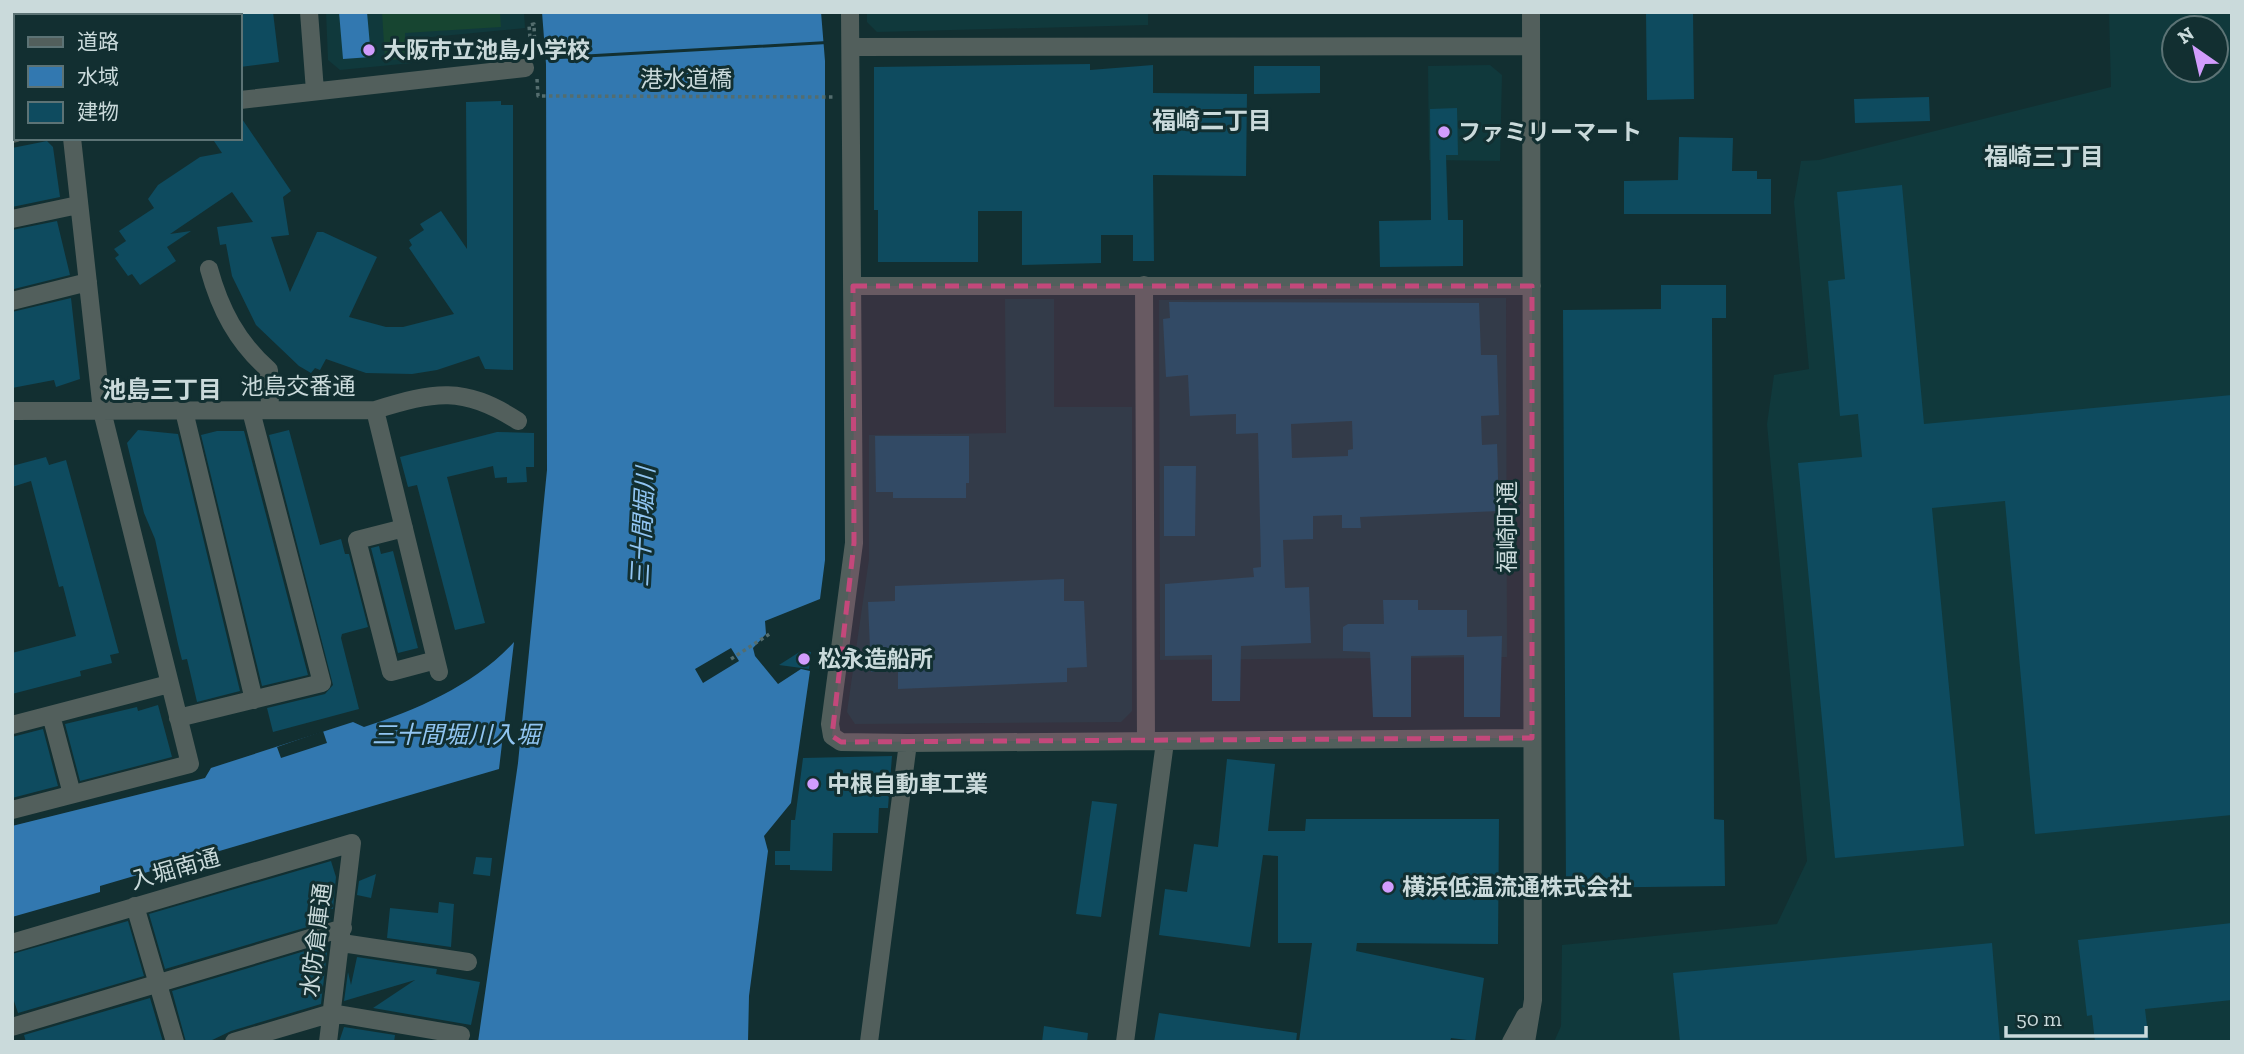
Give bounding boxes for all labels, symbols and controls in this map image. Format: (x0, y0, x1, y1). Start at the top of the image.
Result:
legend (14, 14, 242, 140)
north arrow (2160, 14, 2230, 84)
text: N (2173, 22, 2198, 49)
text: 道路 (77, 29, 119, 54)
place label: 大阪市立池島小学校 (383, 36, 590, 64)
marker: 大阪市立池島小学校 (361, 42, 377, 58)
text: 水域 (77, 64, 119, 89)
street label: 港水道橋 (640, 65, 732, 93)
text: 建物 (77, 99, 119, 124)
district label: 福崎二丁目 (1152, 106, 1272, 135)
place label: ファミリーマート (1458, 118, 1642, 146)
marker: ファミリーマート (1436, 124, 1452, 140)
district label: 福崎三丁目 (1984, 142, 2104, 171)
street label: 池島交番通 (241, 372, 356, 400)
district label: 池島三丁目 (102, 375, 222, 404)
water label: 三十間堀川 (625, 463, 660, 588)
street label: 福崎町通 (1493, 481, 1521, 573)
place label: 松永造船所 (818, 645, 933, 673)
marker: 松永造船所 (796, 651, 812, 667)
water label: 三十間堀川入堀 (372, 720, 544, 749)
place label: 中根自動車工業 (827, 770, 988, 798)
marker: 中根自動車工業 (805, 776, 821, 792)
street label: 入堀南通 (127, 843, 223, 895)
place label: 横浜低温流通株式会社 (1402, 873, 1632, 901)
marker: 横浜低温流通株式会社 (1380, 879, 1396, 895)
street label: 水防倉庫通 (295, 881, 337, 999)
scale bar (2006, 995, 2146, 1038)
text: 50 m (2016, 1006, 2062, 1031)

